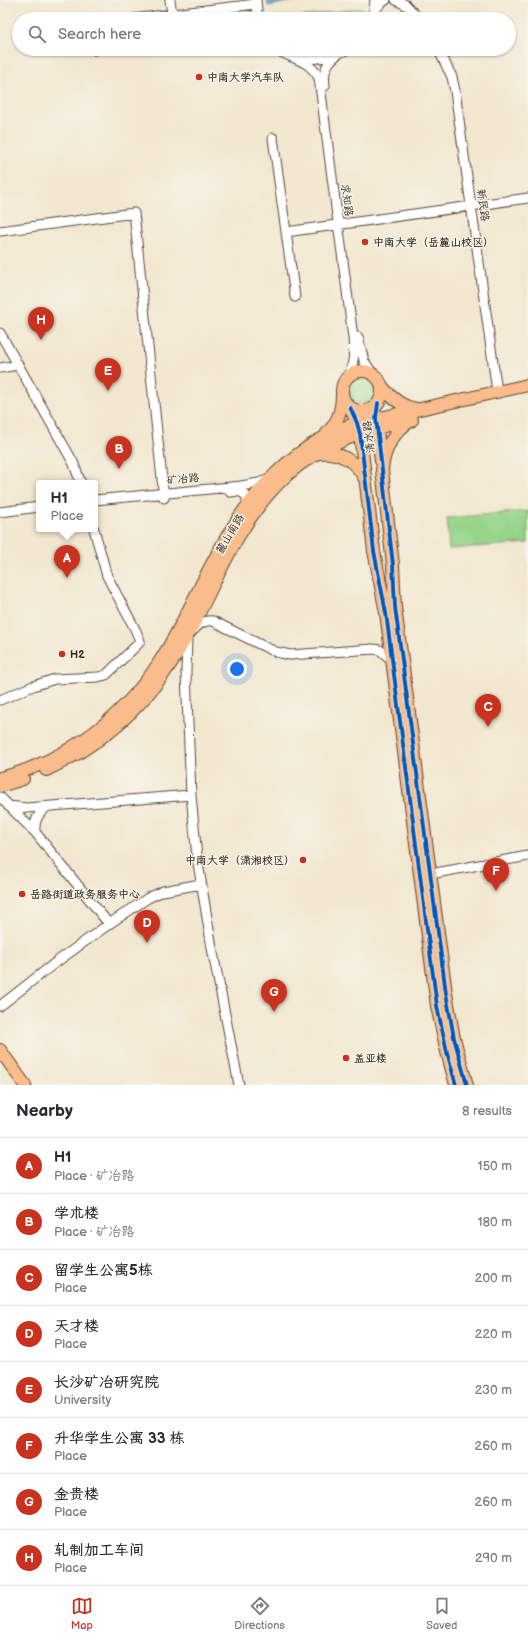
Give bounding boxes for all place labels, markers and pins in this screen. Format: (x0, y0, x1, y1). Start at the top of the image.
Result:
place label: 中南大学汽车队 (207, 71, 284, 84)
marker: 中南大学汽车队 (194, 72, 204, 82)
place label: 中南大学（岳麓山校区） (373, 236, 494, 249)
marker: 中南大学（岳麓山校区） (360, 237, 370, 247)
pin: H (28, 307, 54, 340)
pin: E (95, 358, 121, 391)
pin: B (106, 436, 132, 469)
pin: A (54, 545, 80, 578)
place label: H2 (70, 648, 85, 661)
marker: H2 (57, 649, 67, 659)
pin: C (475, 694, 501, 727)
place label: 中南大学（潇湘校区） (185, 854, 295, 867)
marker: 中南大学（潇湘校区） (298, 855, 308, 865)
pin: F (483, 858, 509, 891)
place label: 岳路街道政务服务中心 (30, 888, 140, 901)
marker: 岳路街道政务服务中心 (17, 889, 27, 899)
pin: D (134, 910, 160, 943)
pin: G (261, 979, 287, 1012)
place label: 盖亚楼 (354, 1052, 387, 1065)
marker: 盖亚楼 (341, 1053, 351, 1063)

